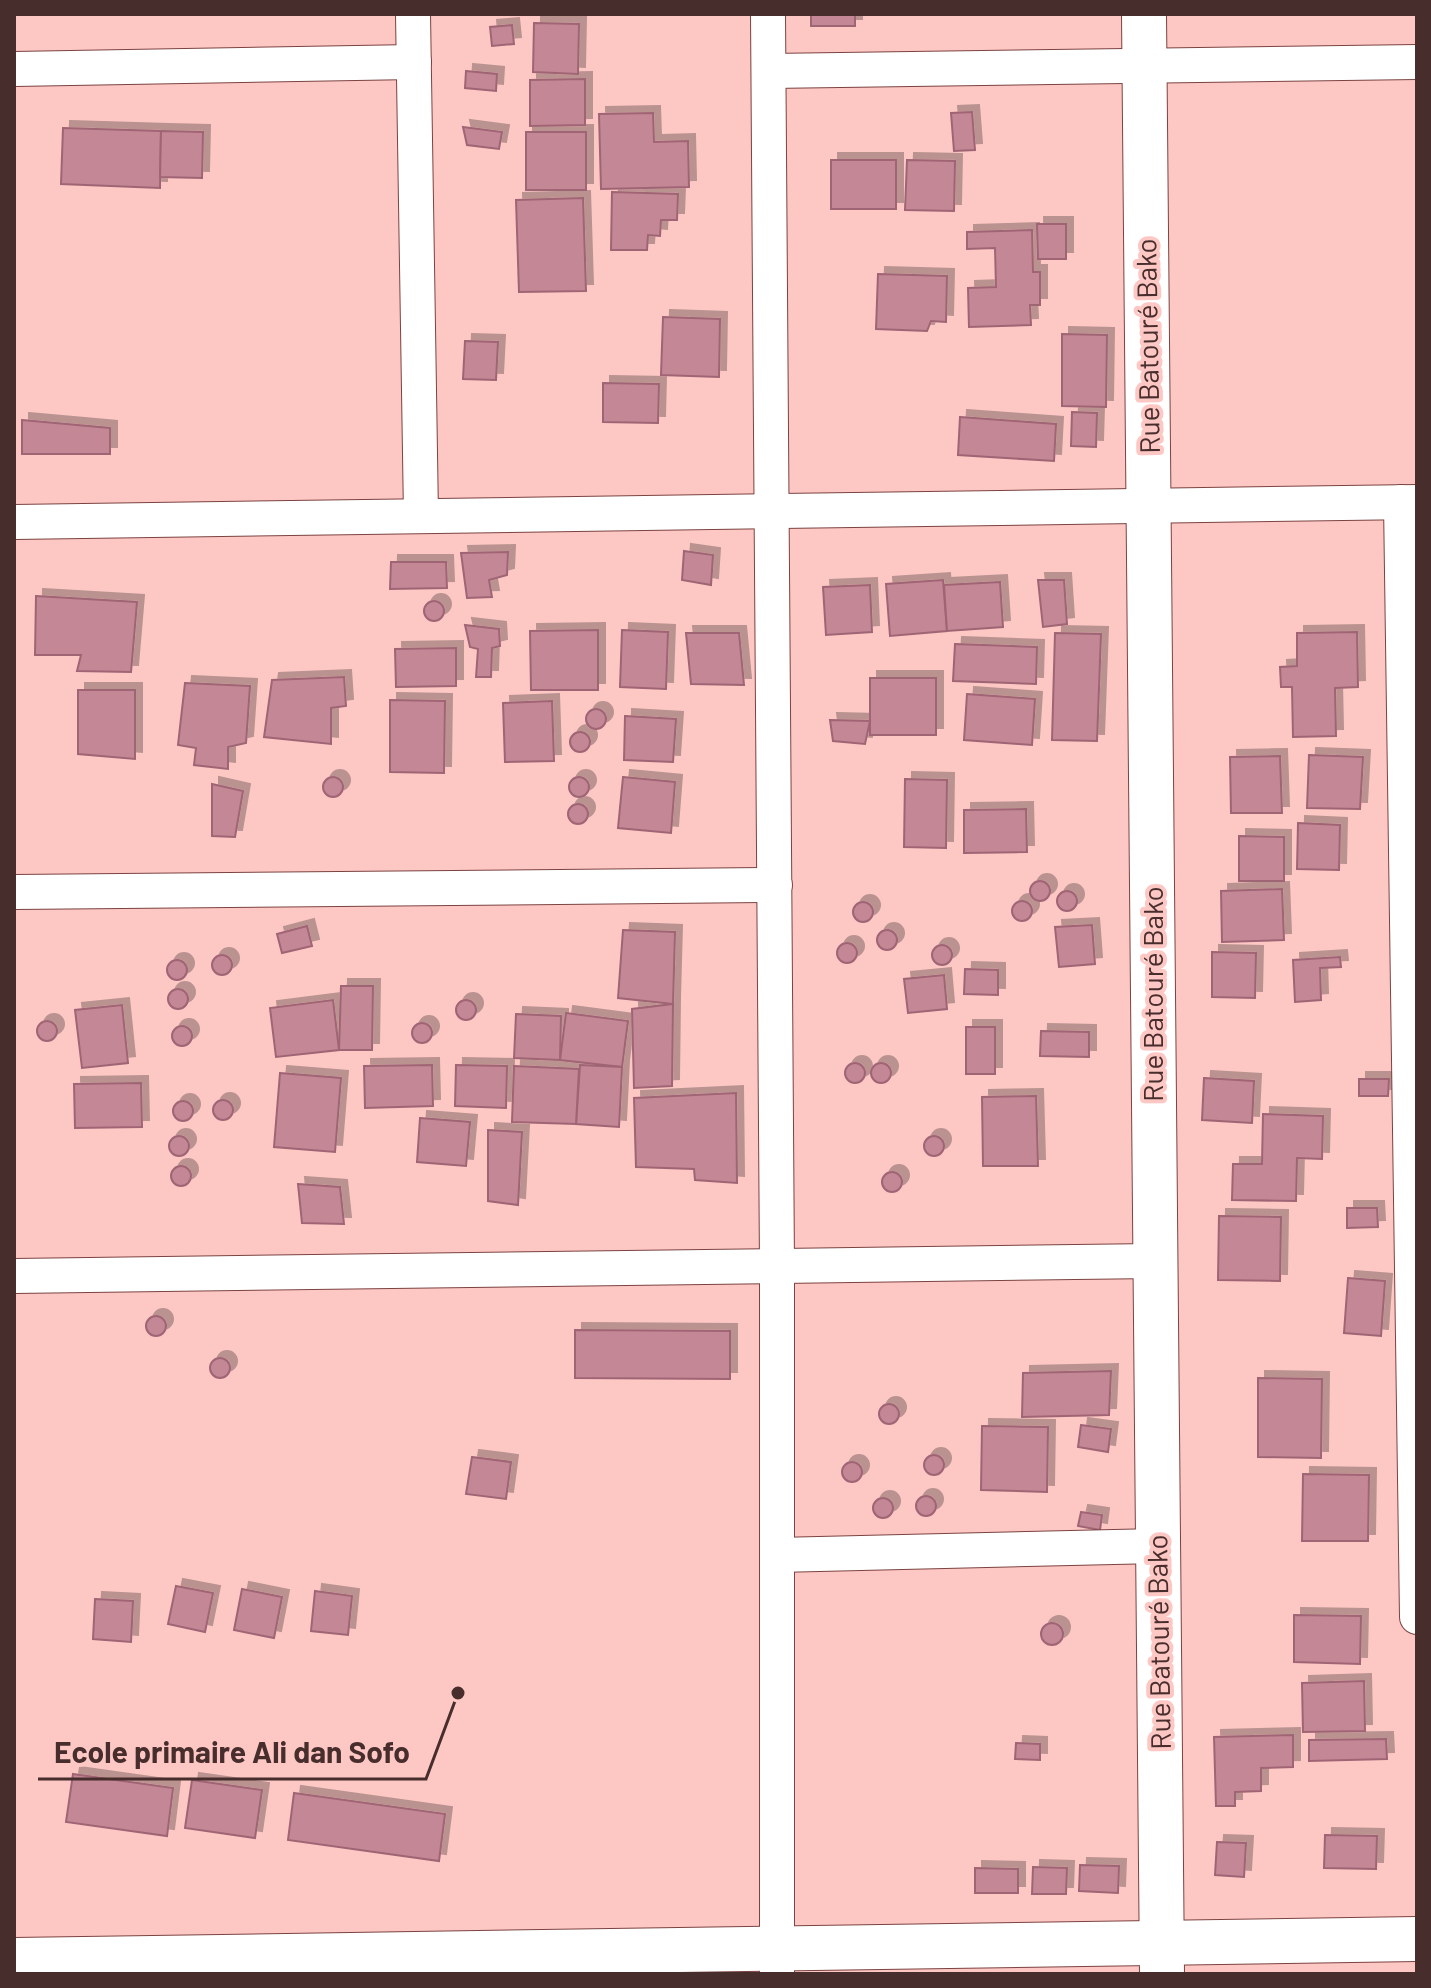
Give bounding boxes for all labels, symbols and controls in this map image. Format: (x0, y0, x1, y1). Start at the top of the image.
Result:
street label: Rue Batouré Bako (1128, 238, 1166, 454)
street label: Rue Batouré Bako (1135, 886, 1169, 1102)
street label: Rue Batouré Bako (1139, 1534, 1177, 1750)
callout: Ecole primaire Ali dan Sofo (38, 1725, 426, 1779)
text: Ecole primaire Ali dan Sofo (54, 1733, 410, 1769)

